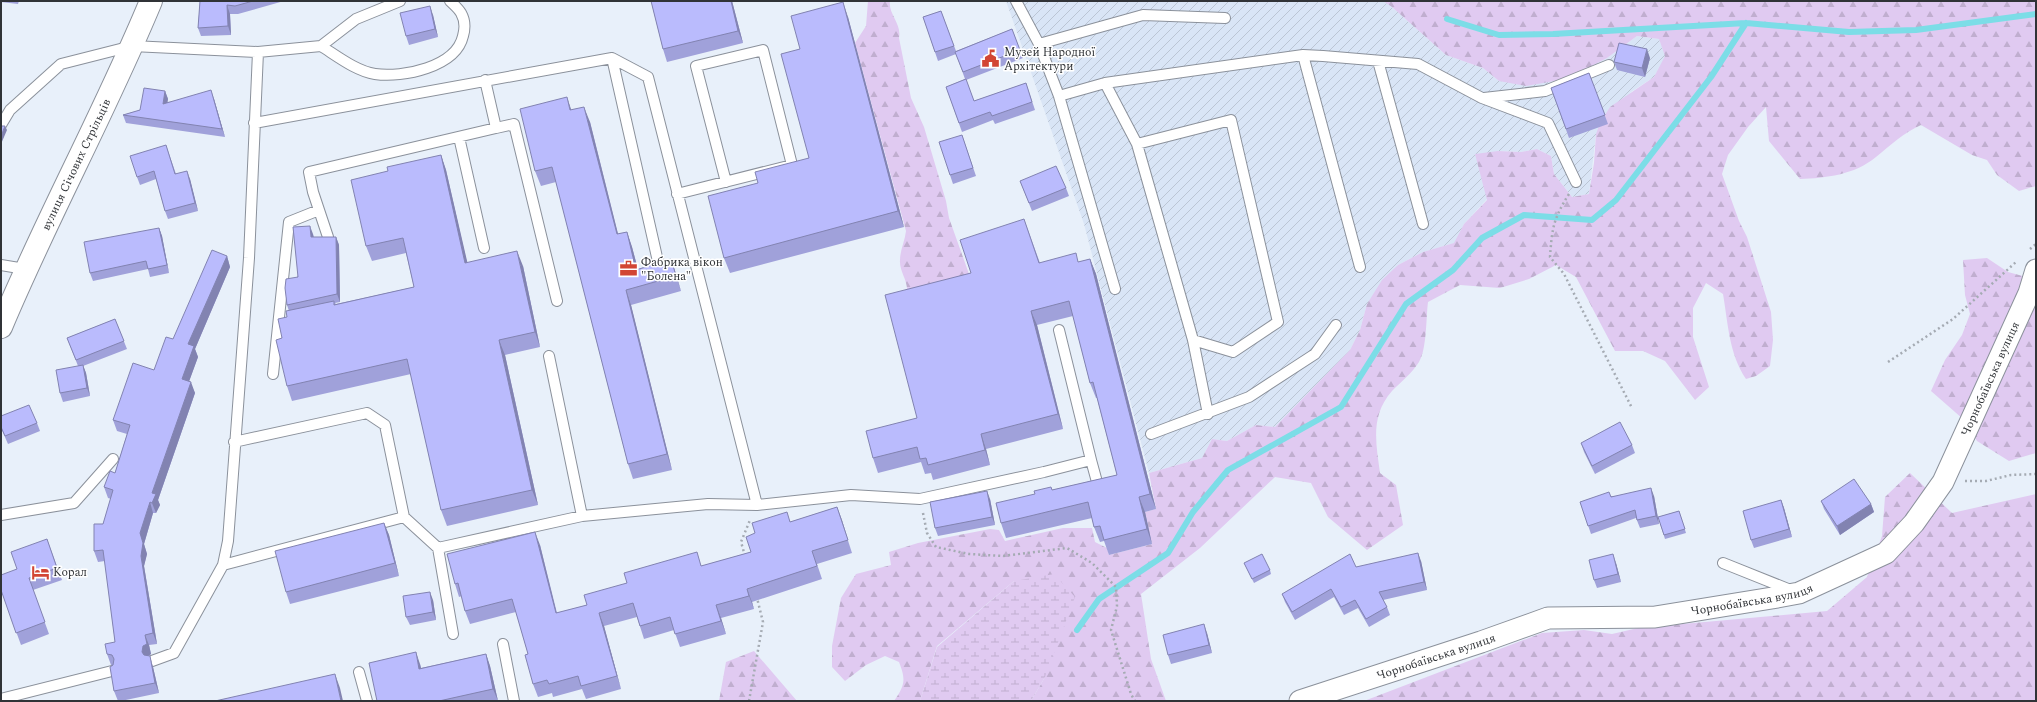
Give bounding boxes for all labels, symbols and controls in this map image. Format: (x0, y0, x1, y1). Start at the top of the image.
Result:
place label: Музей Народної Архітектури (1004, 43, 1096, 76)
public building icon: Музей Народної Архітектури (981, 49, 1001, 69)
street label: вулиця Січових Стрільців (37, 96, 116, 234)
place label: Фабрика вікон "Болена" (641, 253, 723, 286)
office icon: Фабрика вікон "Болена" (618, 259, 638, 279)
street label: Чорнобаївська вулиця (1956, 318, 2025, 439)
hotel icon: Корал (30, 562, 50, 582)
place label: Корал (53, 563, 87, 582)
street label: Чорнобаївська вулиця (1689, 579, 1816, 621)
street label: Чорнобаївська вулиця (1374, 629, 1498, 685)

